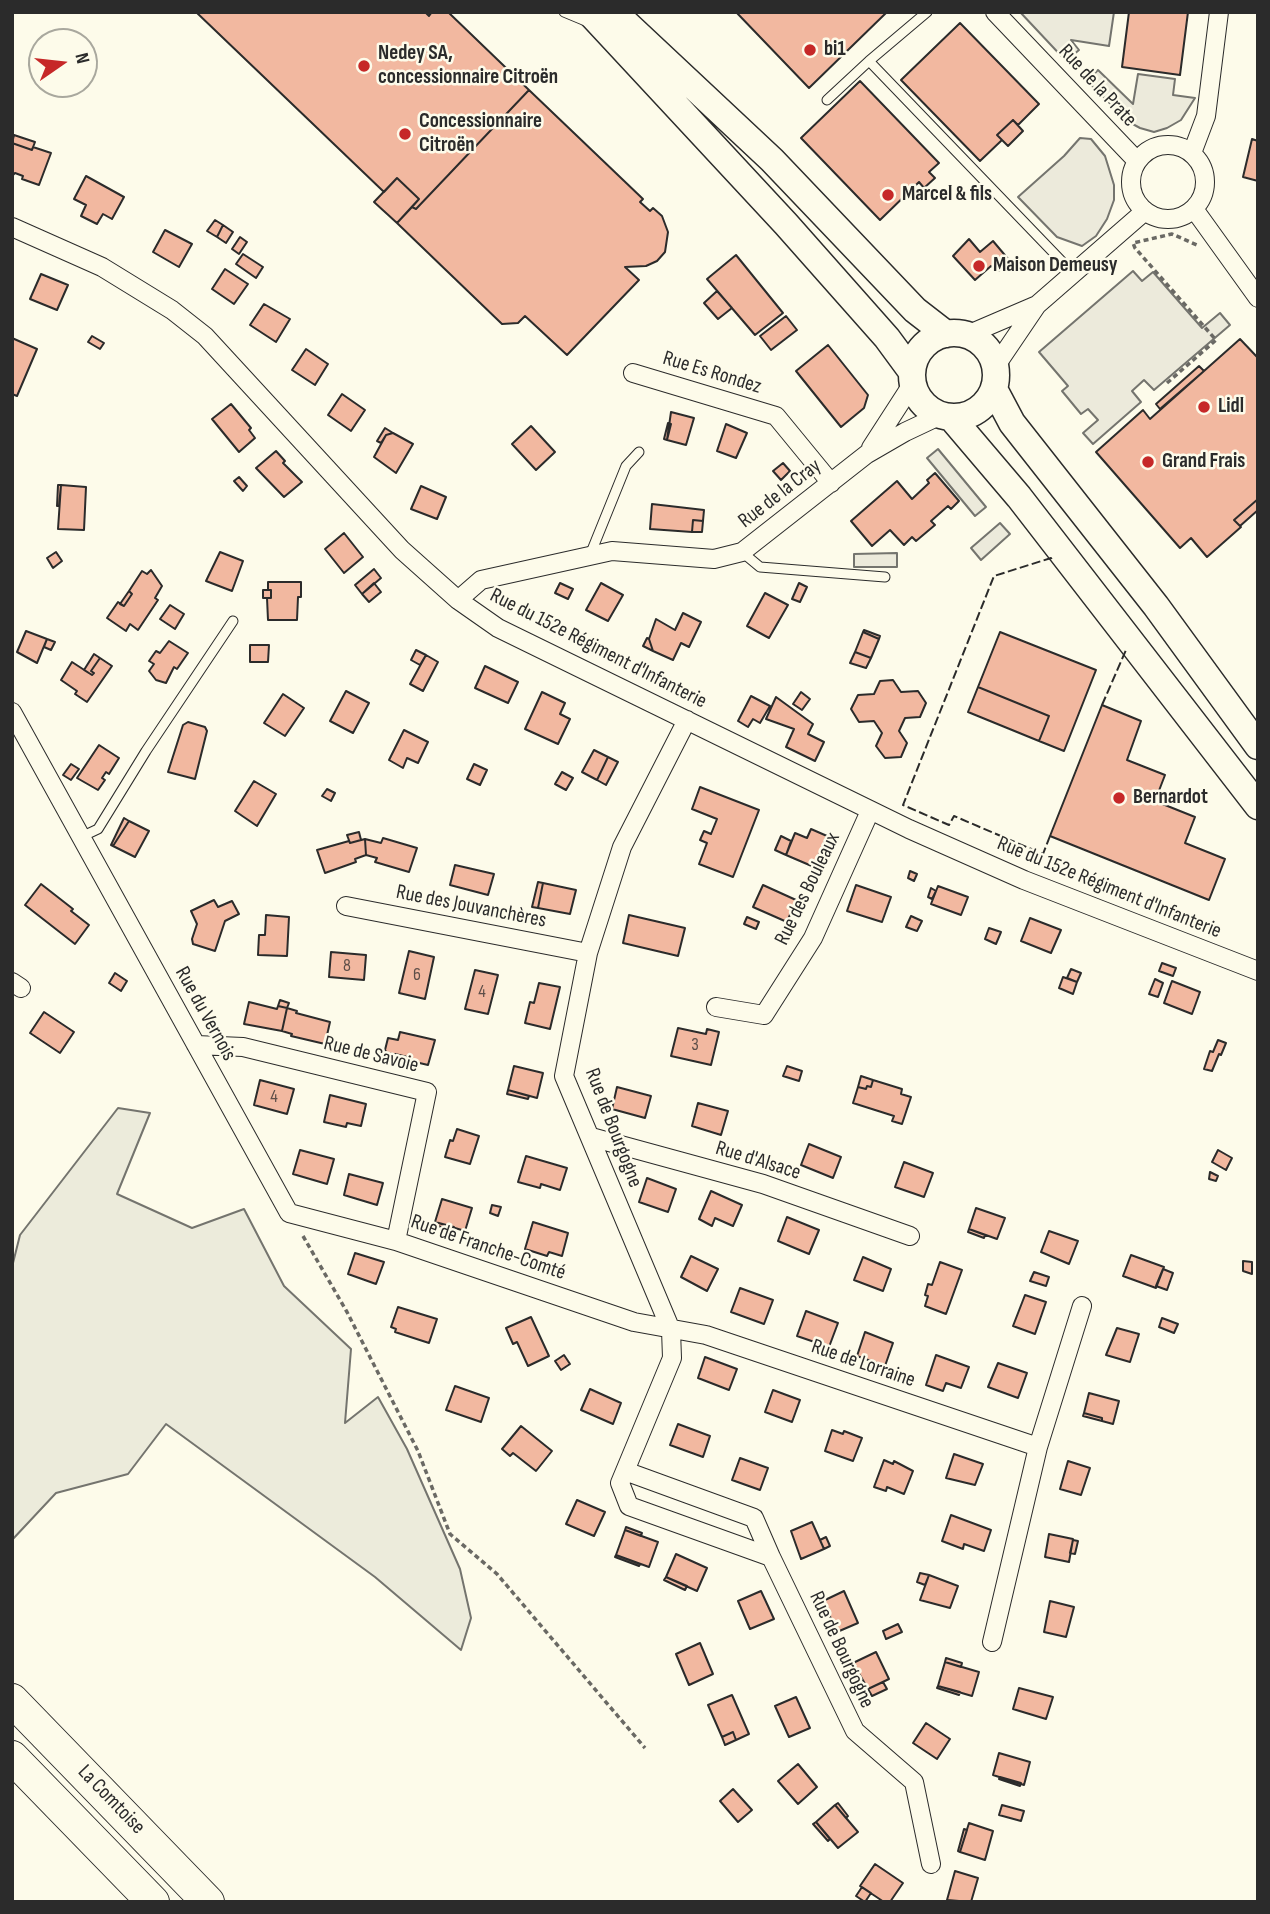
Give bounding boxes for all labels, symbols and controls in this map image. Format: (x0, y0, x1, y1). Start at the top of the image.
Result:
north arrow (28, 28, 98, 98)
place label: bi1 (824, 37, 846, 63)
street label: Rue de la Prate (1053, 40, 1141, 132)
place label: Nedey SA, concessionnaire Citroën (378, 41, 558, 91)
marker: bi1 (802, 42, 818, 58)
text: N (70, 51, 94, 66)
marker: Nedey SA, concessionnaire Citroën (356, 58, 372, 74)
place label: Concessionnaire Citroën (419, 109, 542, 159)
marker: Concessionnaire Citroën (397, 126, 413, 142)
place label: Marcel & fils (902, 182, 992, 208)
marker: Marcel & fils (880, 187, 896, 203)
place label: Maison Demeusy (993, 253, 1118, 279)
marker: Maison Demeusy (971, 258, 987, 274)
street label: Rue Es Rondez (660, 346, 764, 400)
place label: Lidl (1218, 394, 1244, 420)
marker: Lidl (1196, 399, 1212, 415)
place label: Grand Frais (1162, 449, 1245, 475)
street label: Rue de la Cray (734, 454, 826, 534)
marker: Grand Frais (1140, 454, 1156, 470)
street label: Rue du 152e Régiment d'Infanterie (485, 583, 711, 715)
place label: Bernardot (1133, 785, 1208, 811)
marker: Bernardot (1111, 790, 1127, 806)
street label: Rue des Bouleaux (770, 829, 846, 949)
street label: Rue du 152e Régiment d'Infanterie (993, 831, 1225, 945)
street label: Rue des Jouvanchères (394, 880, 548, 934)
house number: 8 (343, 955, 351, 977)
street label: Rue du Vernois (169, 963, 241, 1065)
house number: 6 (413, 964, 421, 986)
house number: 4 (478, 981, 486, 1003)
street label: Rue de Savoie (321, 1031, 421, 1079)
house number: 3 (691, 1034, 699, 1056)
street label: Rue de Bourgogne (579, 1065, 647, 1191)
house number: 4 (270, 1086, 278, 1108)
street label: Rue d'Alsace (712, 1136, 804, 1186)
street label: Rue de Franche-Comté (407, 1210, 569, 1286)
street label: Rue de Lorraine (808, 1334, 918, 1394)
street label: Rue de Bourgogne (803, 1588, 879, 1712)
street label: La Comtoise (72, 1760, 150, 1840)

